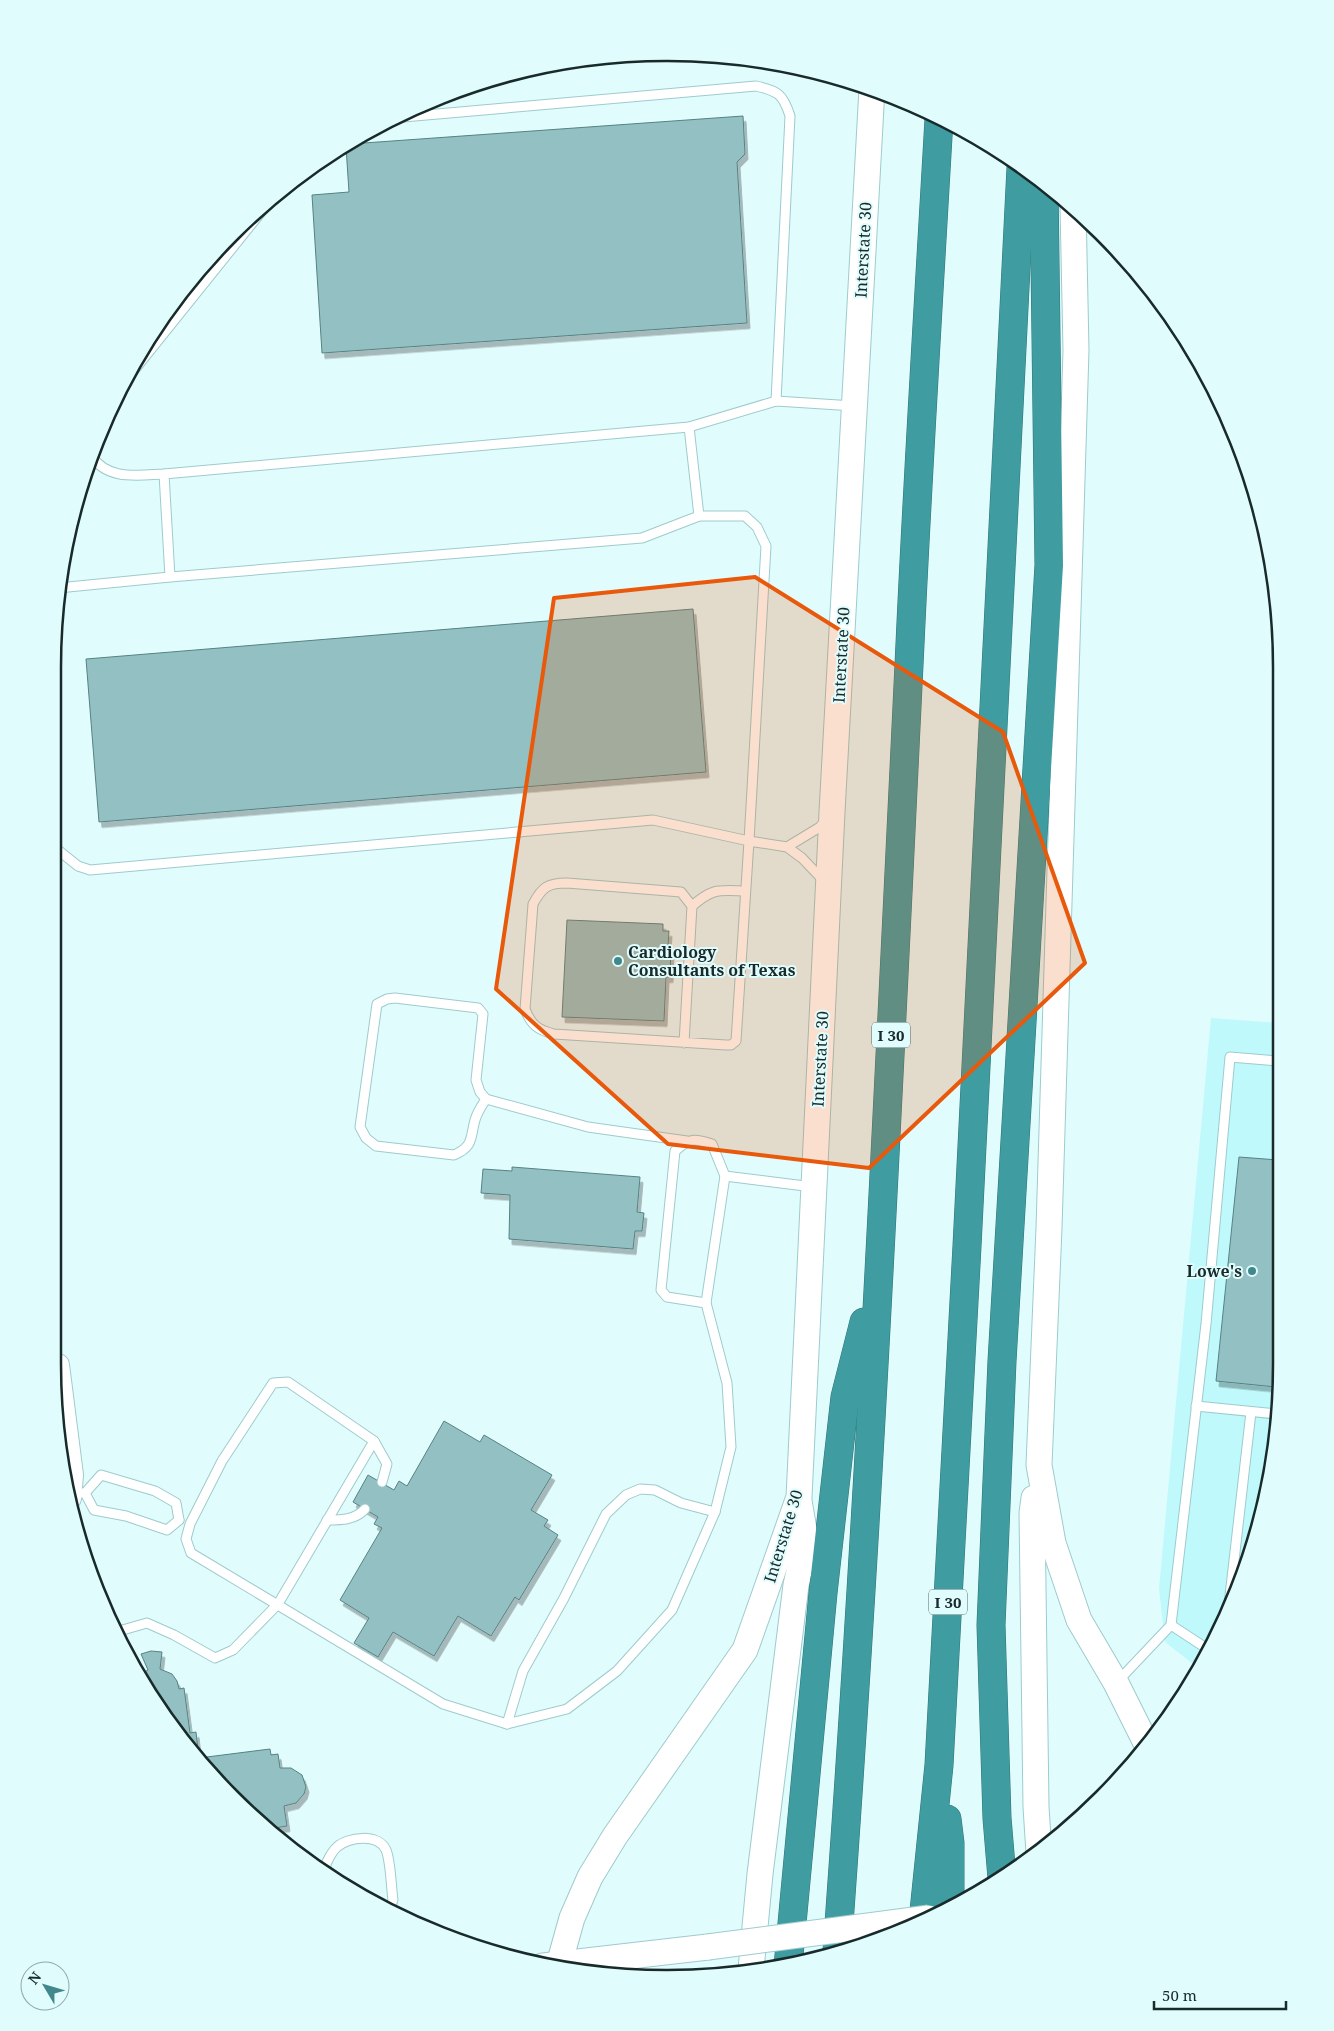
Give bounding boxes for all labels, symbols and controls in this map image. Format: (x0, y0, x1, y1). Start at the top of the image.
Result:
street label: Interstate 30 (850, 201, 877, 299)
street label: Interstate 30 (828, 606, 855, 704)
place label: Cardiology Consultants of Texas (628, 941, 796, 981)
marker: Cardiology Consultants of Texas (612, 955, 624, 967)
street label: Interstate 30 (807, 1010, 834, 1108)
road number: I 30 (872, 1022, 910, 1048)
place label: Lowe's (1187, 1260, 1242, 1282)
marker: Lowe's (1246, 1265, 1258, 1277)
street label: Interstate 30 (758, 1487, 808, 1585)
road number: I 30 (929, 1590, 967, 1614)
north arrow (20, 1961, 70, 2011)
text: N (23, 1967, 45, 1988)
scale bar (1154, 1978, 1286, 2010)
text: 50 m (1162, 1985, 1197, 2005)

